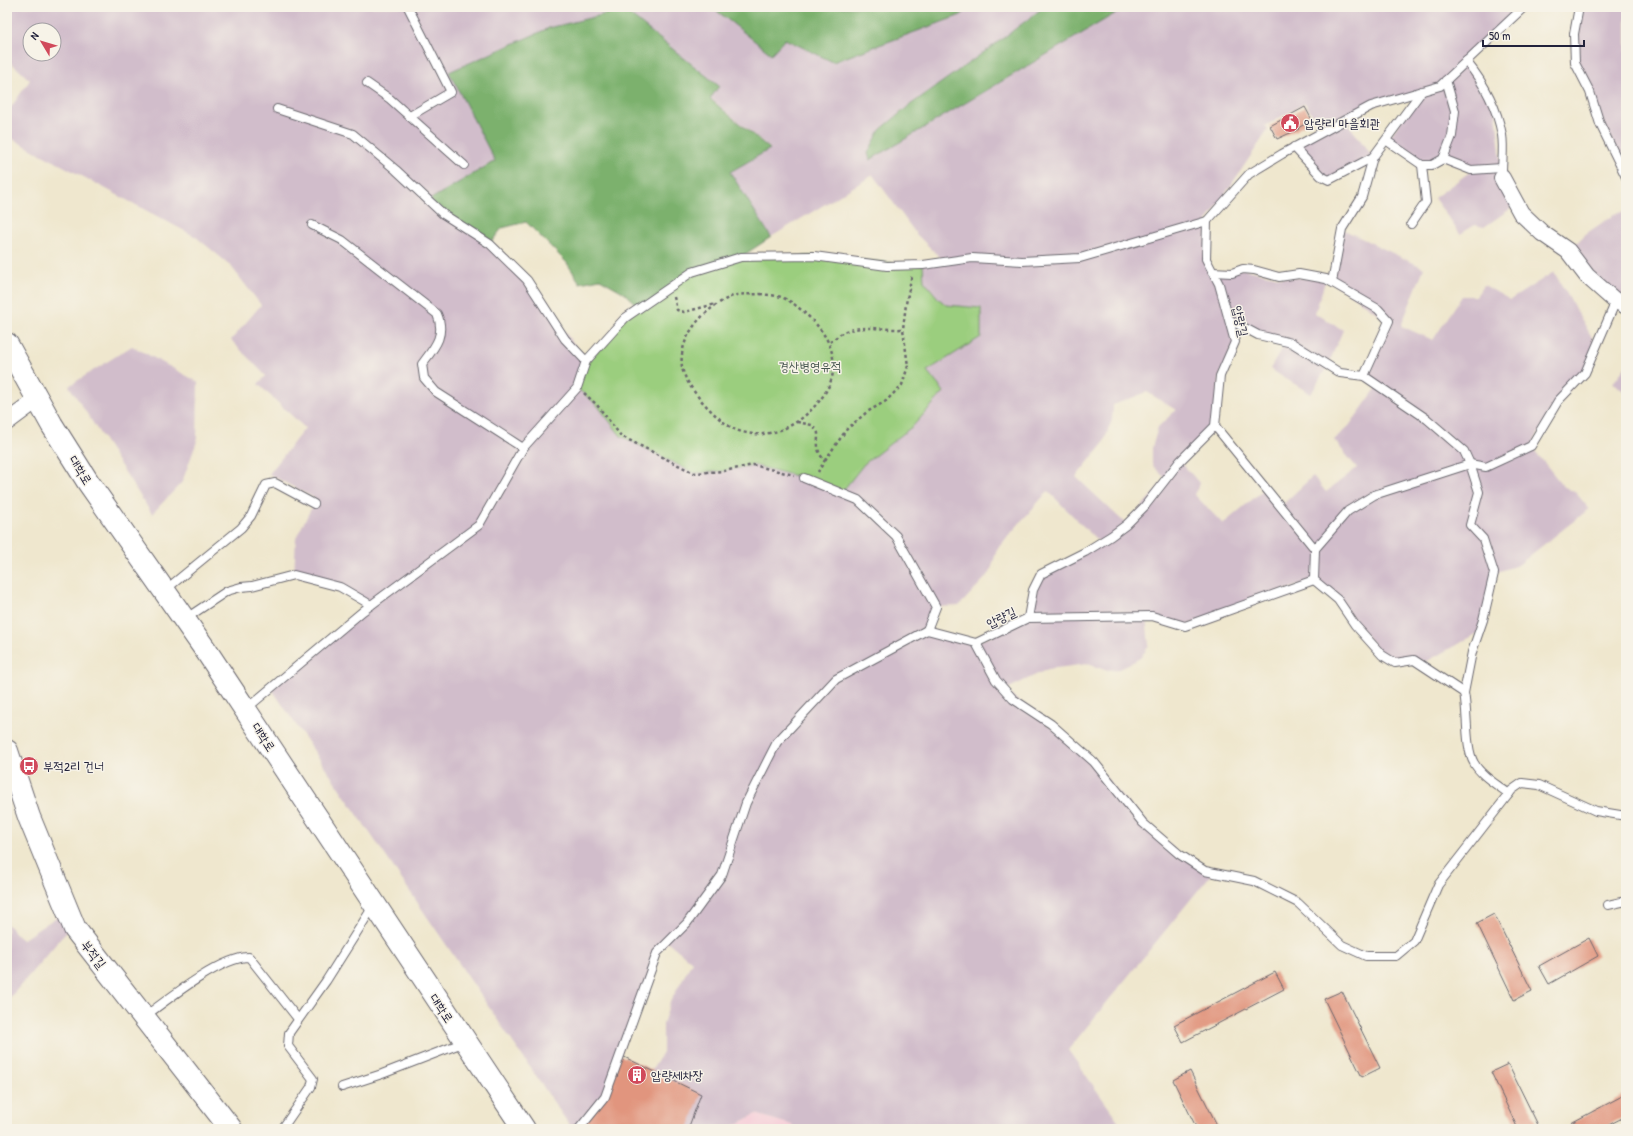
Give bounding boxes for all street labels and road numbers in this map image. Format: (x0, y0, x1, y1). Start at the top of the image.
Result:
street label: 압량길 (1229, 304, 1253, 338)
street label: 대학로 (65, 452, 97, 488)
street label: 압량길 (983, 602, 1019, 632)
street label: 대학로 (248, 719, 280, 755)
street label: 부적길 (77, 936, 111, 972)
street label: 대학로 (426, 990, 458, 1026)

